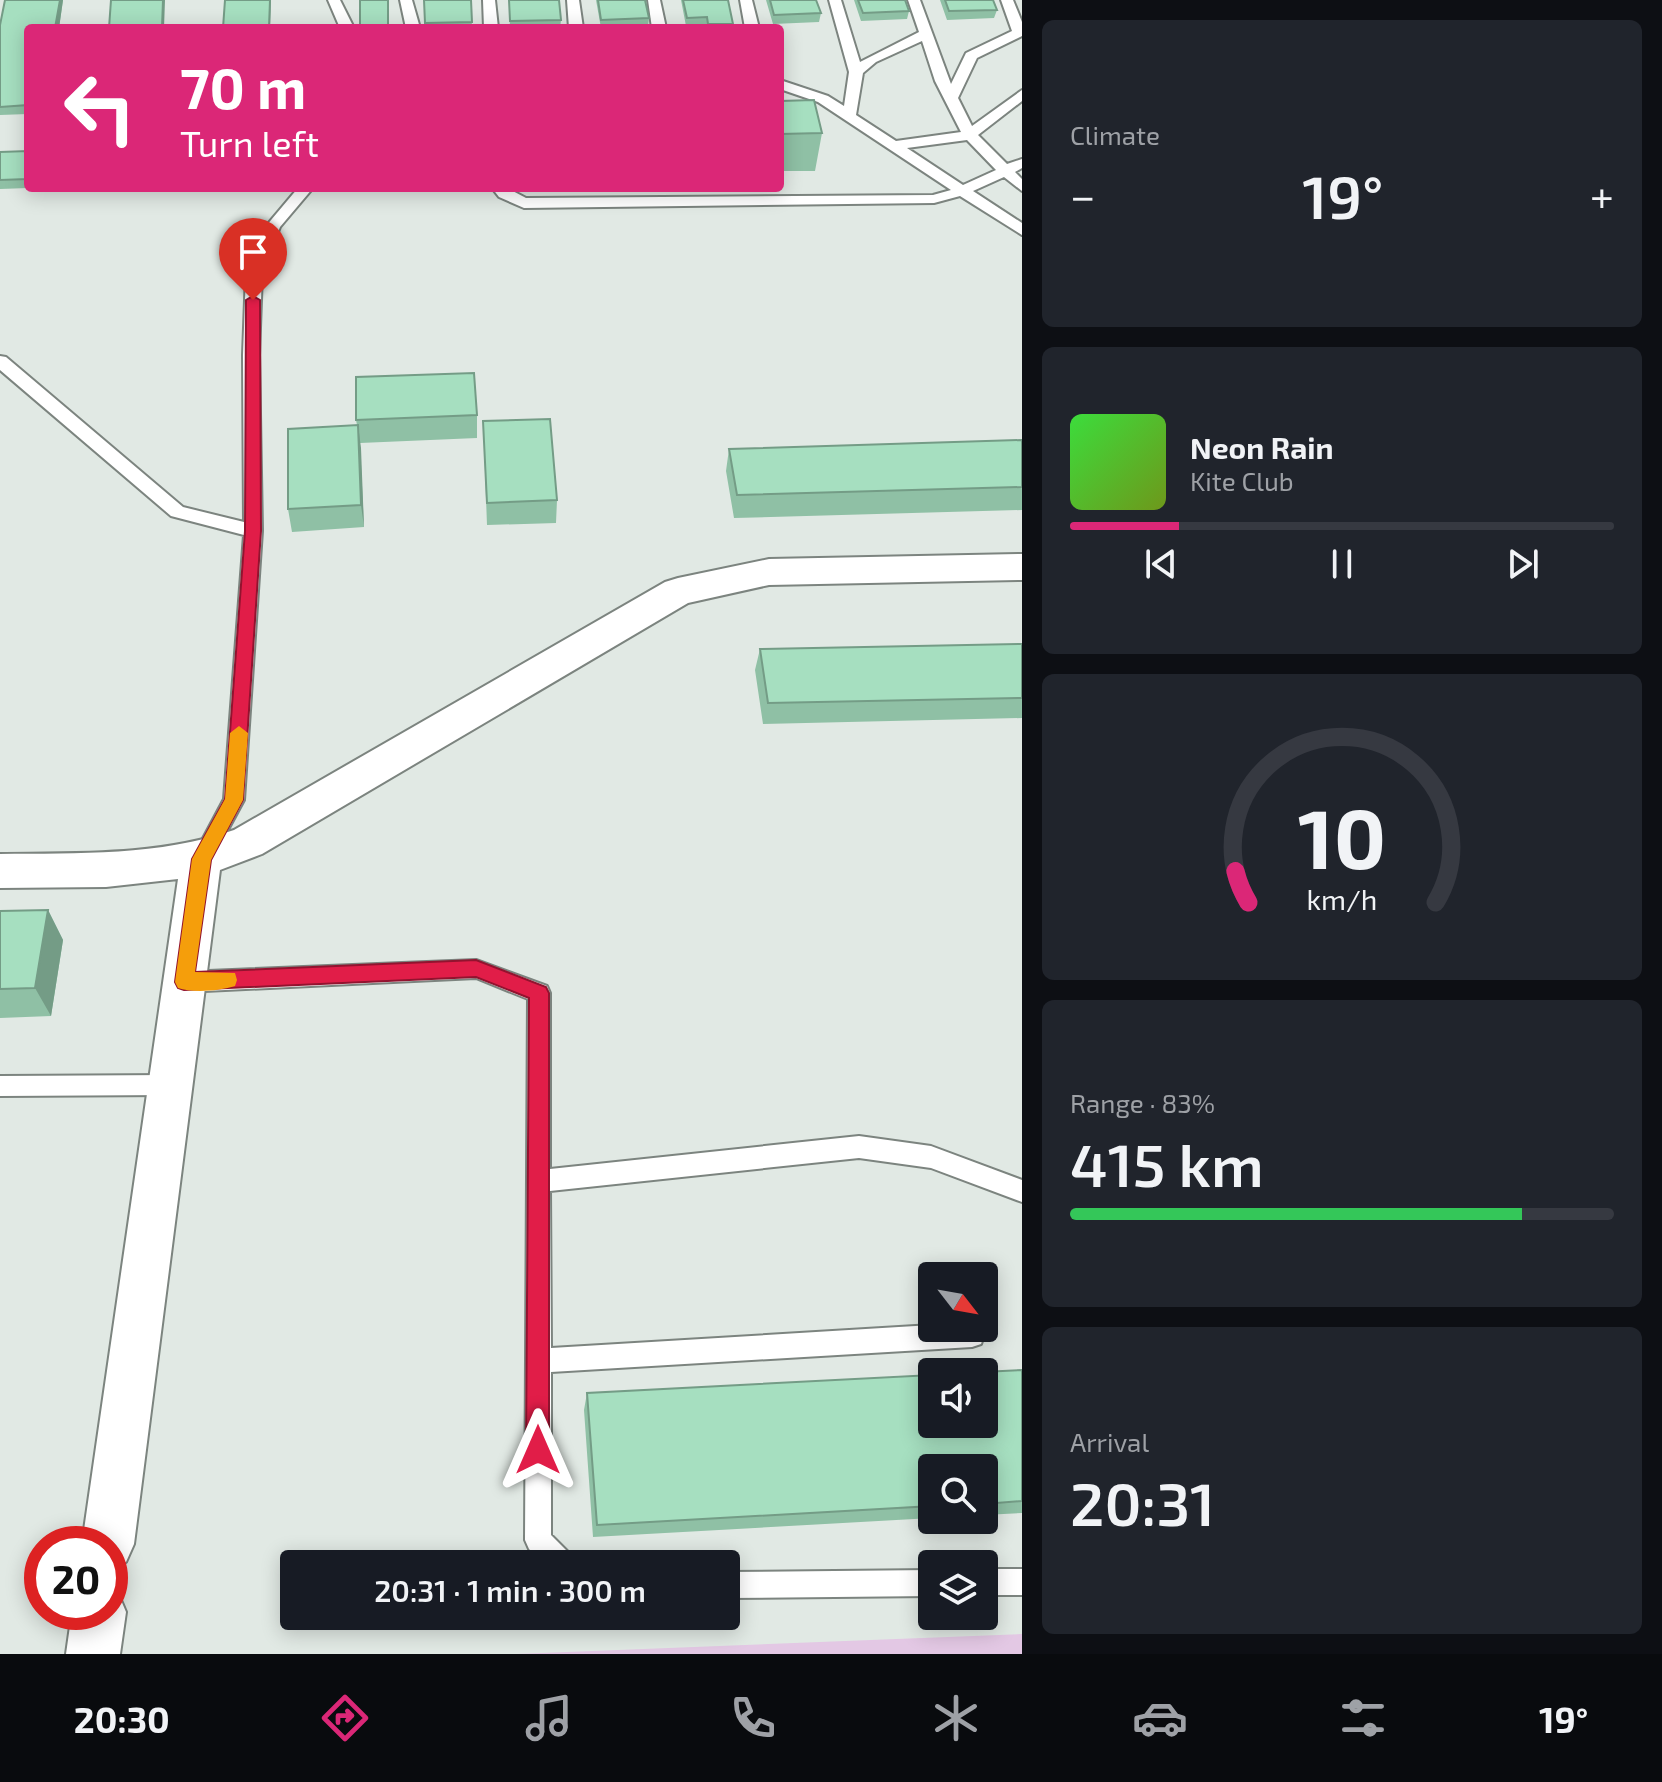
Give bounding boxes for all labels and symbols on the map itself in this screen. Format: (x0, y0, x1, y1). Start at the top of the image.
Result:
pin (219, 218, 287, 300)
north arrow (918, 1262, 998, 1342)
position arrow (496, 1408, 580, 1492)
speed limit sign: 20 (24, 1526, 128, 1630)

